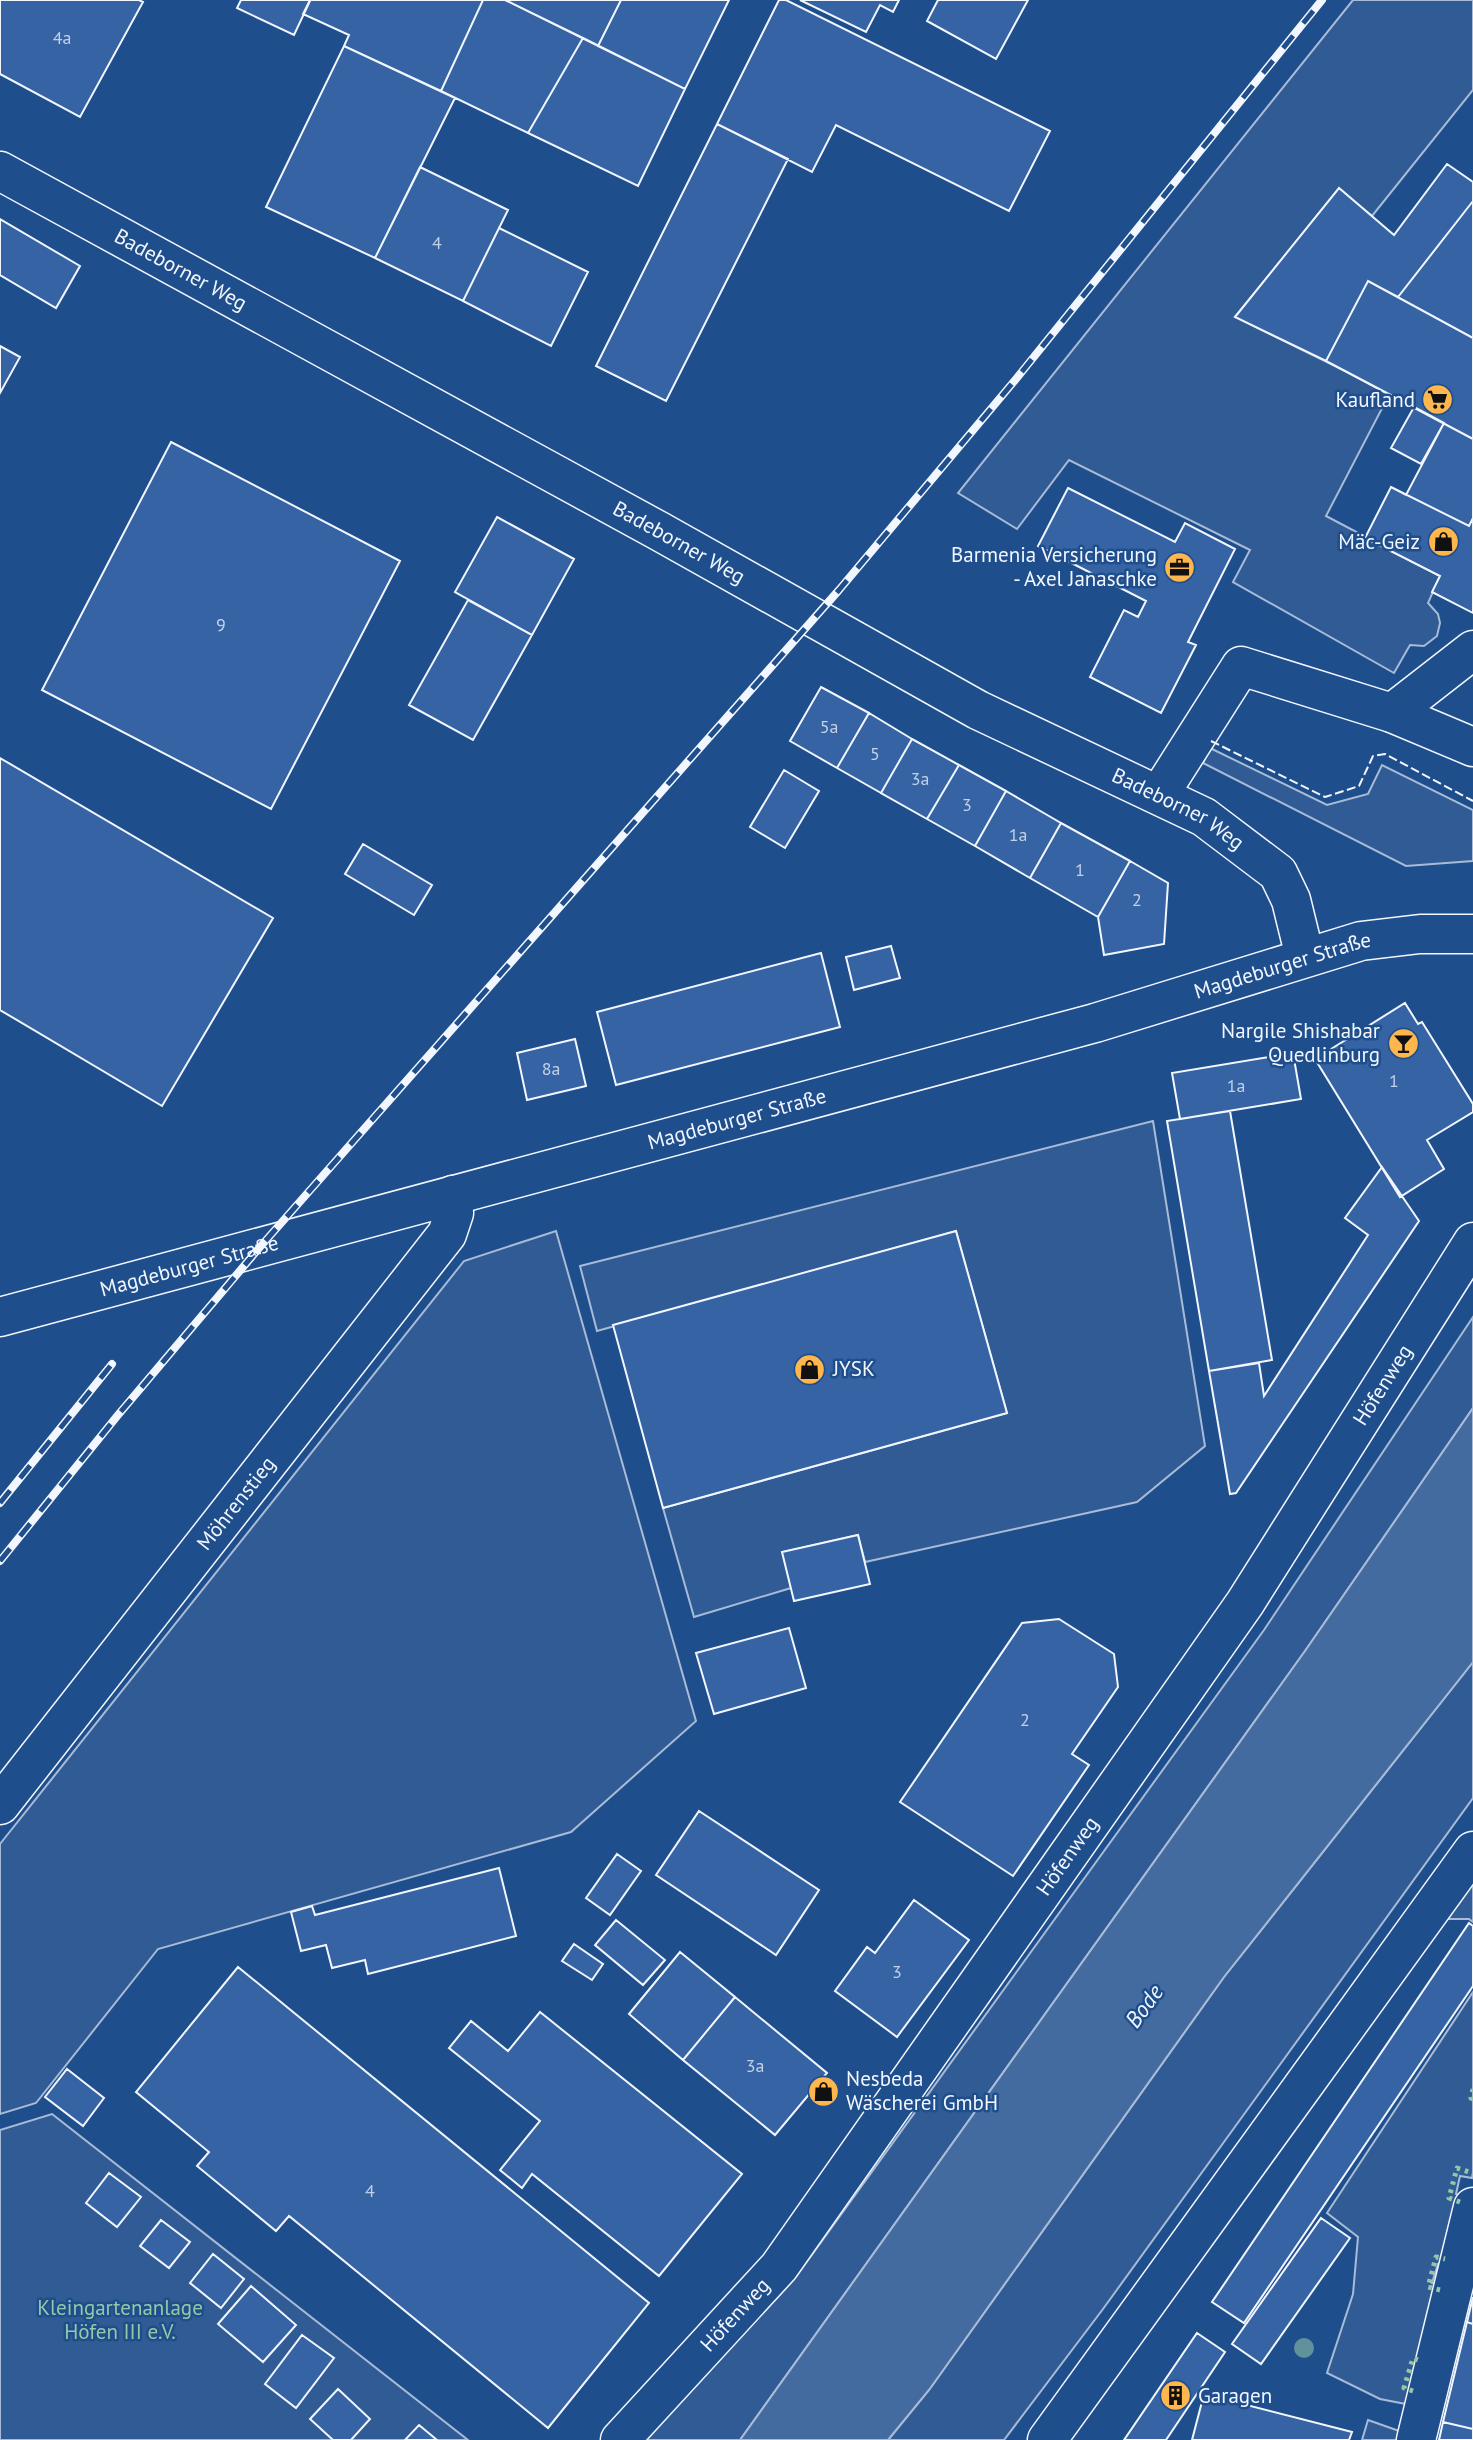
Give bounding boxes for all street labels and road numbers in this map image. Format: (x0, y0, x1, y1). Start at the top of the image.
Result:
street label: Badeborner Weg (110, 222, 252, 316)
street label: Badeborner Weg (608, 494, 750, 590)
street label: Badeborner Weg (1108, 761, 1250, 856)
street label: Magdeburger Straße (1191, 926, 1372, 1005)
street label: Magdeburger Straße (645, 1082, 829, 1156)
street label: Magdeburger Straße (97, 1229, 281, 1303)
street label: Höfenweg (1347, 1339, 1418, 1430)
street label: Möhrenstieg (191, 1451, 281, 1556)
street label: Höfenweg (1030, 1811, 1104, 1901)
street label: Höfenweg (694, 2272, 775, 2357)

